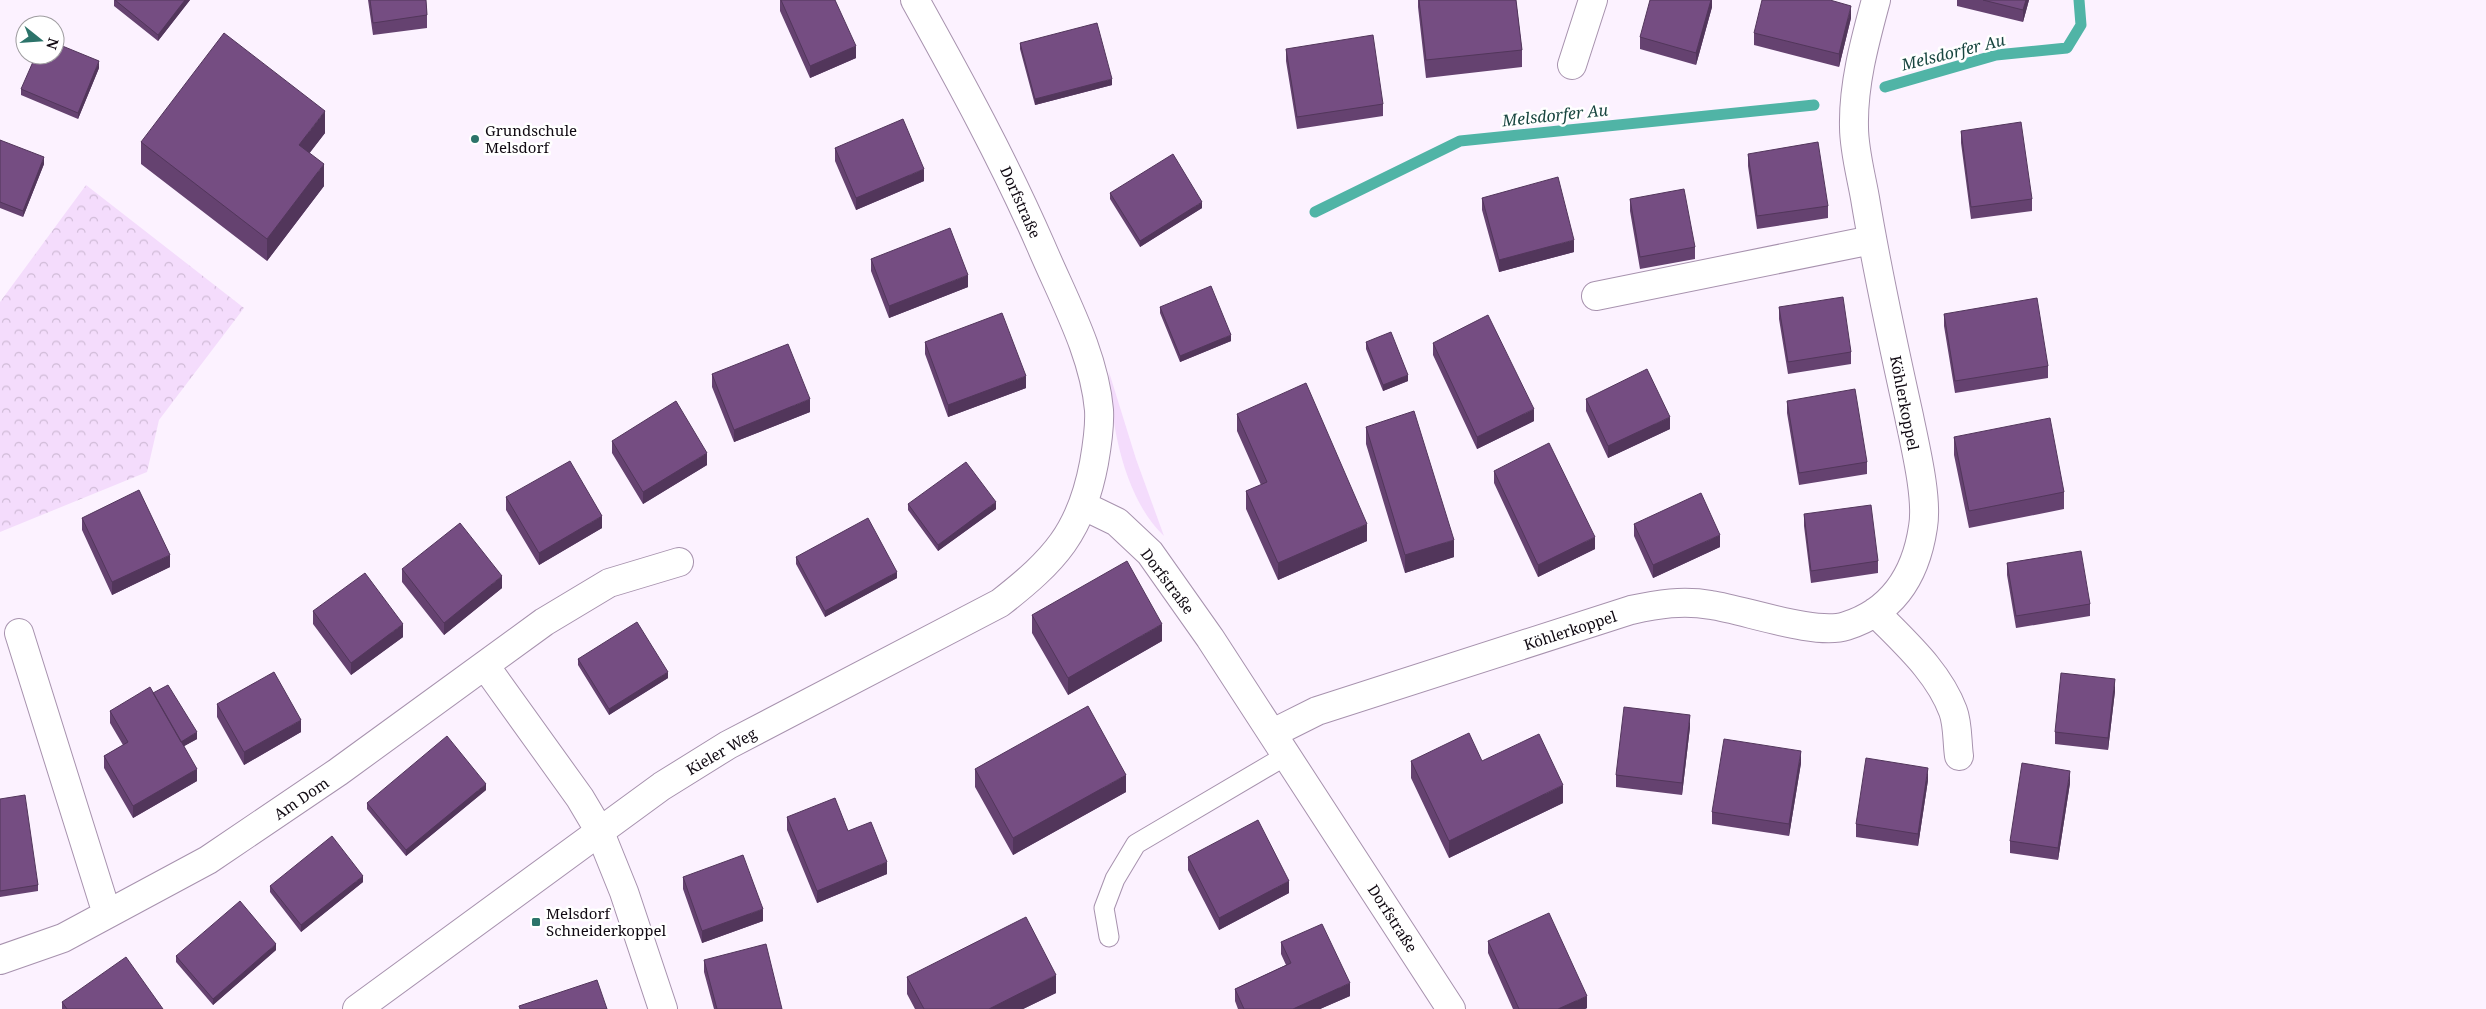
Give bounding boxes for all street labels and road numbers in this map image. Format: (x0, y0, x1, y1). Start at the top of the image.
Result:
street label: Dorfstraße (996, 163, 1046, 241)
street label: Köhlerkoppel (1886, 354, 1924, 453)
street label: Dorfstraße (1137, 544, 1199, 618)
street label: Köhlerkoppel (1521, 605, 1619, 654)
street label: Kieler Weg (682, 723, 760, 779)
street label: Am Dom (270, 772, 332, 824)
street label: Dorfstraße (1364, 880, 1422, 956)

